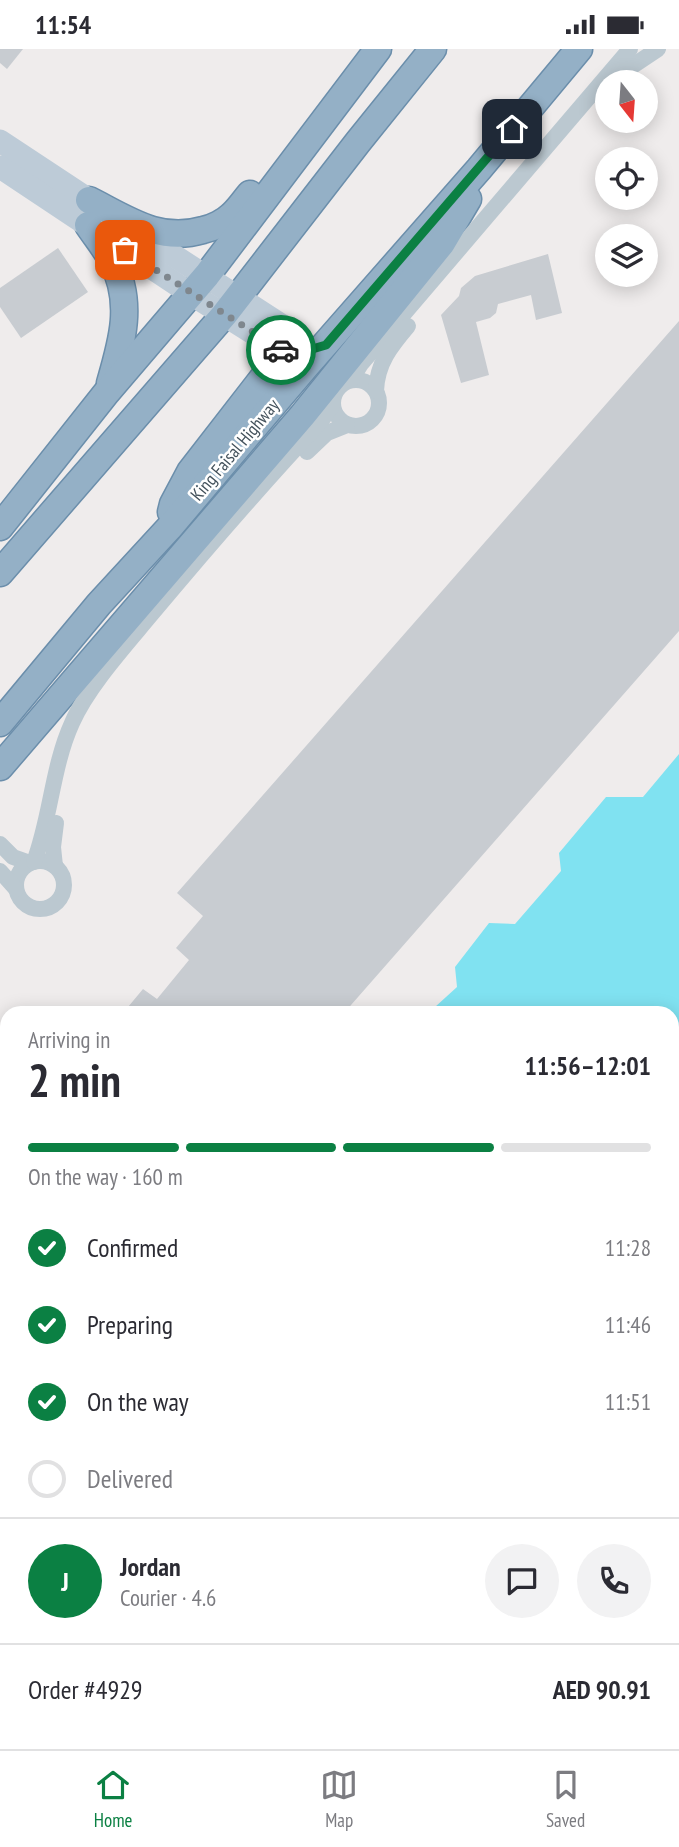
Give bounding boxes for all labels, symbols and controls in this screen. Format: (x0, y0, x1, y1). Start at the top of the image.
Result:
text: 11:54 (35, 8, 91, 41)
north arrow (595, 70, 658, 133)
map controls (595, 70, 658, 287)
pin (482, 99, 542, 159)
icon: home (493, 110, 531, 148)
button: locate (595, 147, 658, 210)
pin (95, 220, 155, 280)
button: layers (595, 224, 658, 287)
icon: bag (106, 231, 144, 269)
courier (246, 315, 316, 385)
icon: car (262, 331, 300, 369)
street label: King Faisal Highway (185, 394, 284, 505)
text: Arriving in (28, 1025, 110, 1054)
text: 11:56–12:01 (524, 1049, 651, 1082)
text: 2 min (28, 1050, 121, 1110)
text: On the way · 160 m (28, 1162, 183, 1191)
icon: check (28, 1229, 66, 1267)
text: Confirmed (87, 1231, 178, 1264)
text: 11:28 (605, 1233, 651, 1262)
icon: check (28, 1306, 66, 1344)
text: Preparing (87, 1308, 173, 1341)
text: 11:46 (605, 1310, 651, 1339)
icon: check (28, 1383, 66, 1421)
text: On the way (87, 1385, 189, 1418)
text: 11:51 (605, 1387, 651, 1416)
text: Delivered (87, 1462, 173, 1495)
button: chat (485, 1544, 559, 1618)
button: phone (577, 1544, 651, 1618)
text: Jordan (120, 1550, 181, 1583)
text: J (61, 1565, 69, 1598)
text: Courier · 4.6 (120, 1583, 216, 1612)
text: Order #4929 (28, 1673, 143, 1706)
text: AED 90.91 (553, 1673, 651, 1706)
tab: Home (94, 1766, 132, 1832)
tab: Map (320, 1766, 358, 1832)
tab: Saved (546, 1766, 585, 1832)

